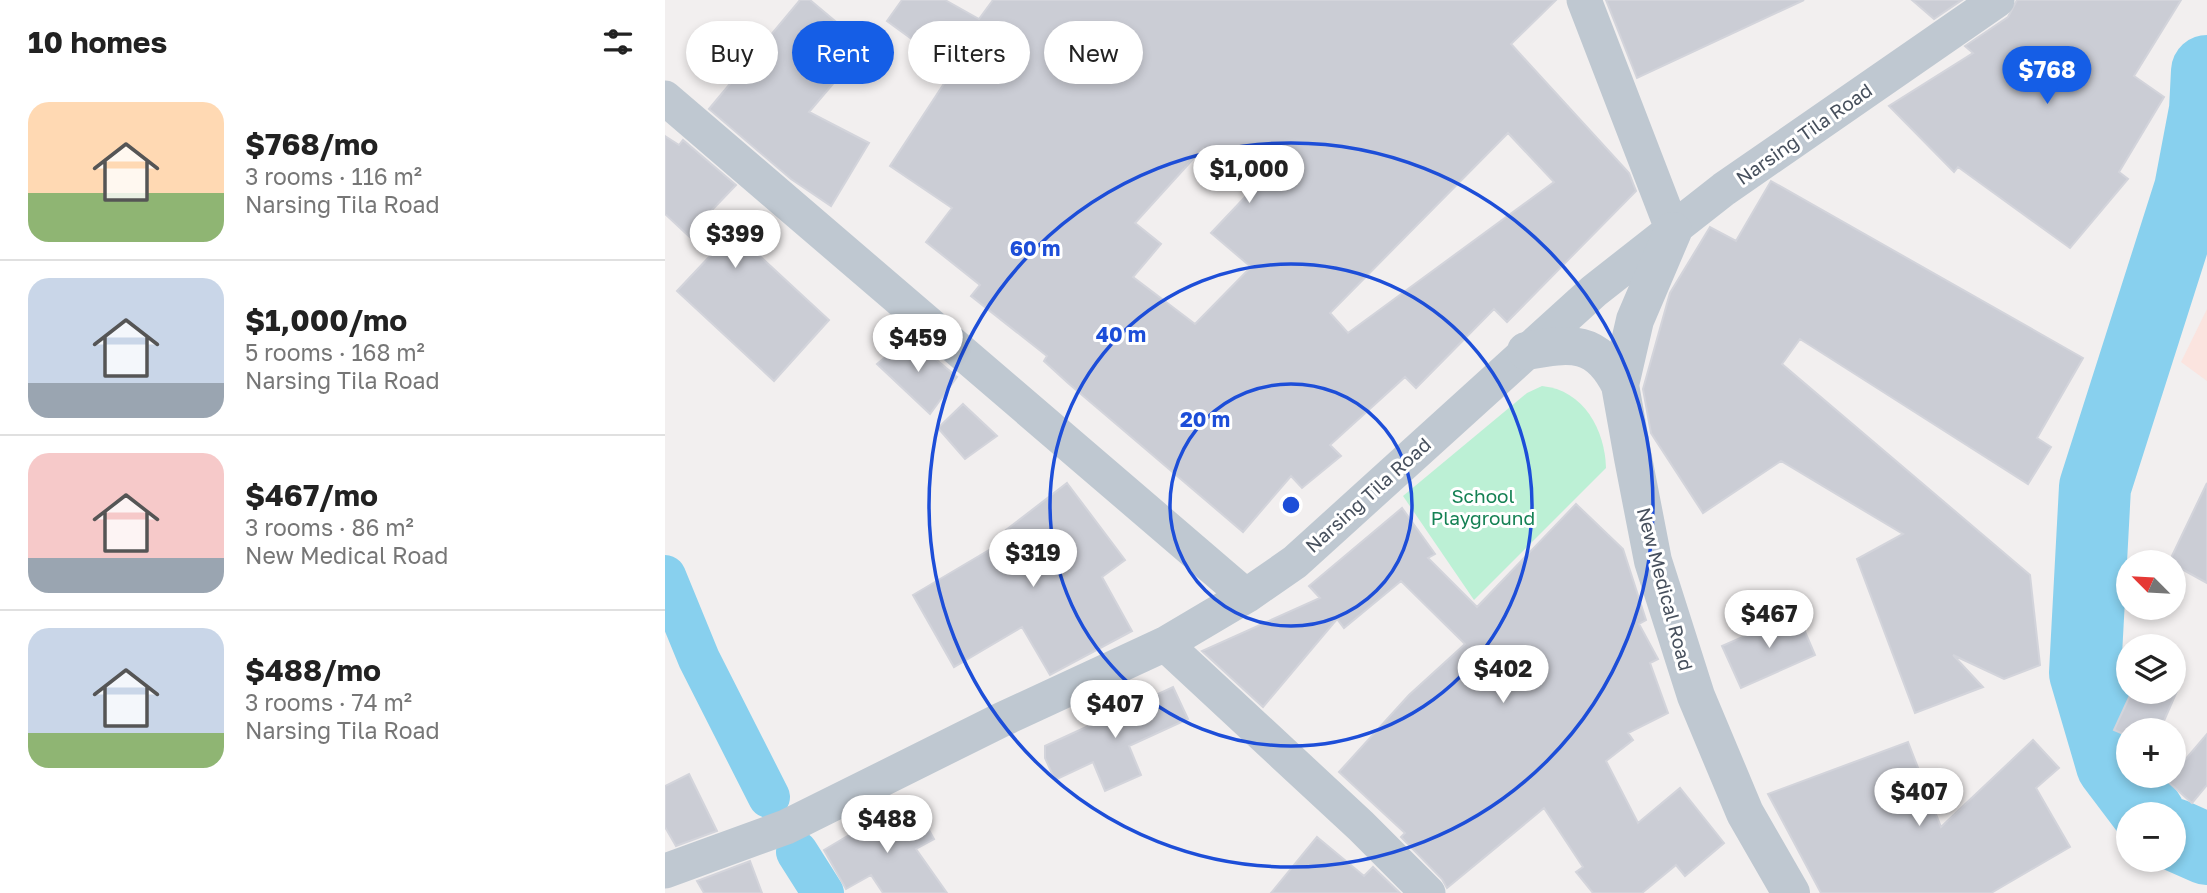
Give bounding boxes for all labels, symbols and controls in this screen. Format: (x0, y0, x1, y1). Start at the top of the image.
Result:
chip: Buy (686, 21, 778, 84)
chip: Rent (792, 21, 894, 84)
chip: Filters (908, 21, 1030, 84)
chip: New (1044, 21, 1143, 84)
icon: filters (599, 23, 637, 61)
text: 10 homes (28, 24, 167, 60)
pin: $768 (2006, 46, 2088, 106)
text: $768 (2018, 55, 2076, 83)
street label: Narsing Tila Road (1731, 78, 1876, 189)
text: $768/mo (245, 126, 378, 162)
icon: home (84, 130, 168, 214)
pin: $1,000 (1192, 146, 1306, 205)
text: $1,000 (1209, 154, 1289, 182)
text: 3 rooms · 116 m² (245, 162, 422, 190)
text: Narsing Tila Road (245, 190, 440, 218)
pin: $399 (694, 210, 776, 270)
text: $399 (706, 219, 764, 247)
text: 60 m (1010, 235, 1060, 261)
text: $1,000/mo (245, 302, 407, 338)
icon: home (84, 306, 168, 390)
pin: $459 (877, 314, 959, 374)
text: 40 m (1096, 321, 1146, 347)
text: $459 (889, 323, 947, 351)
text: 5 rooms · 168 m² (245, 338, 425, 366)
text: Narsing Tila Road (245, 366, 440, 394)
text: 20 m (1180, 406, 1230, 432)
street label: Narsing Tila Road (1300, 432, 1435, 557)
text: $467/mo (245, 477, 378, 513)
icon: home (84, 481, 168, 565)
park label: School Playground (1431, 484, 1535, 529)
centre of rings (1279, 493, 1303, 517)
street label: New Medical Road (1633, 505, 1698, 673)
text: 3 rooms · 86 m² (245, 513, 414, 541)
pin: $319 (992, 530, 1074, 589)
text: $319 (1005, 538, 1061, 566)
text: New Medical Road (245, 541, 448, 569)
north arrow (2116, 550, 2186, 620)
map controls (2116, 550, 2186, 872)
pin: $467 (1728, 590, 1810, 650)
text: $467 (1741, 599, 1797, 627)
button: layers (2116, 634, 2186, 704)
pin: $402 (1462, 646, 1544, 705)
text: $488/mo (245, 652, 381, 688)
text: $402 (1474, 654, 1532, 682)
icon: home (84, 656, 168, 740)
pin: $407 (1074, 680, 1156, 740)
text: 3 rooms · 74 m² (245, 688, 412, 716)
text: $407 (1086, 689, 1144, 717)
text: Narsing Tila Road (245, 716, 440, 744)
button: + (2116, 718, 2186, 788)
pin: $407 (1878, 768, 1960, 828)
text: $407 (1890, 777, 1948, 805)
pin: $488 (846, 796, 928, 855)
button: − (2116, 802, 2186, 872)
text: $488 (857, 804, 917, 832)

